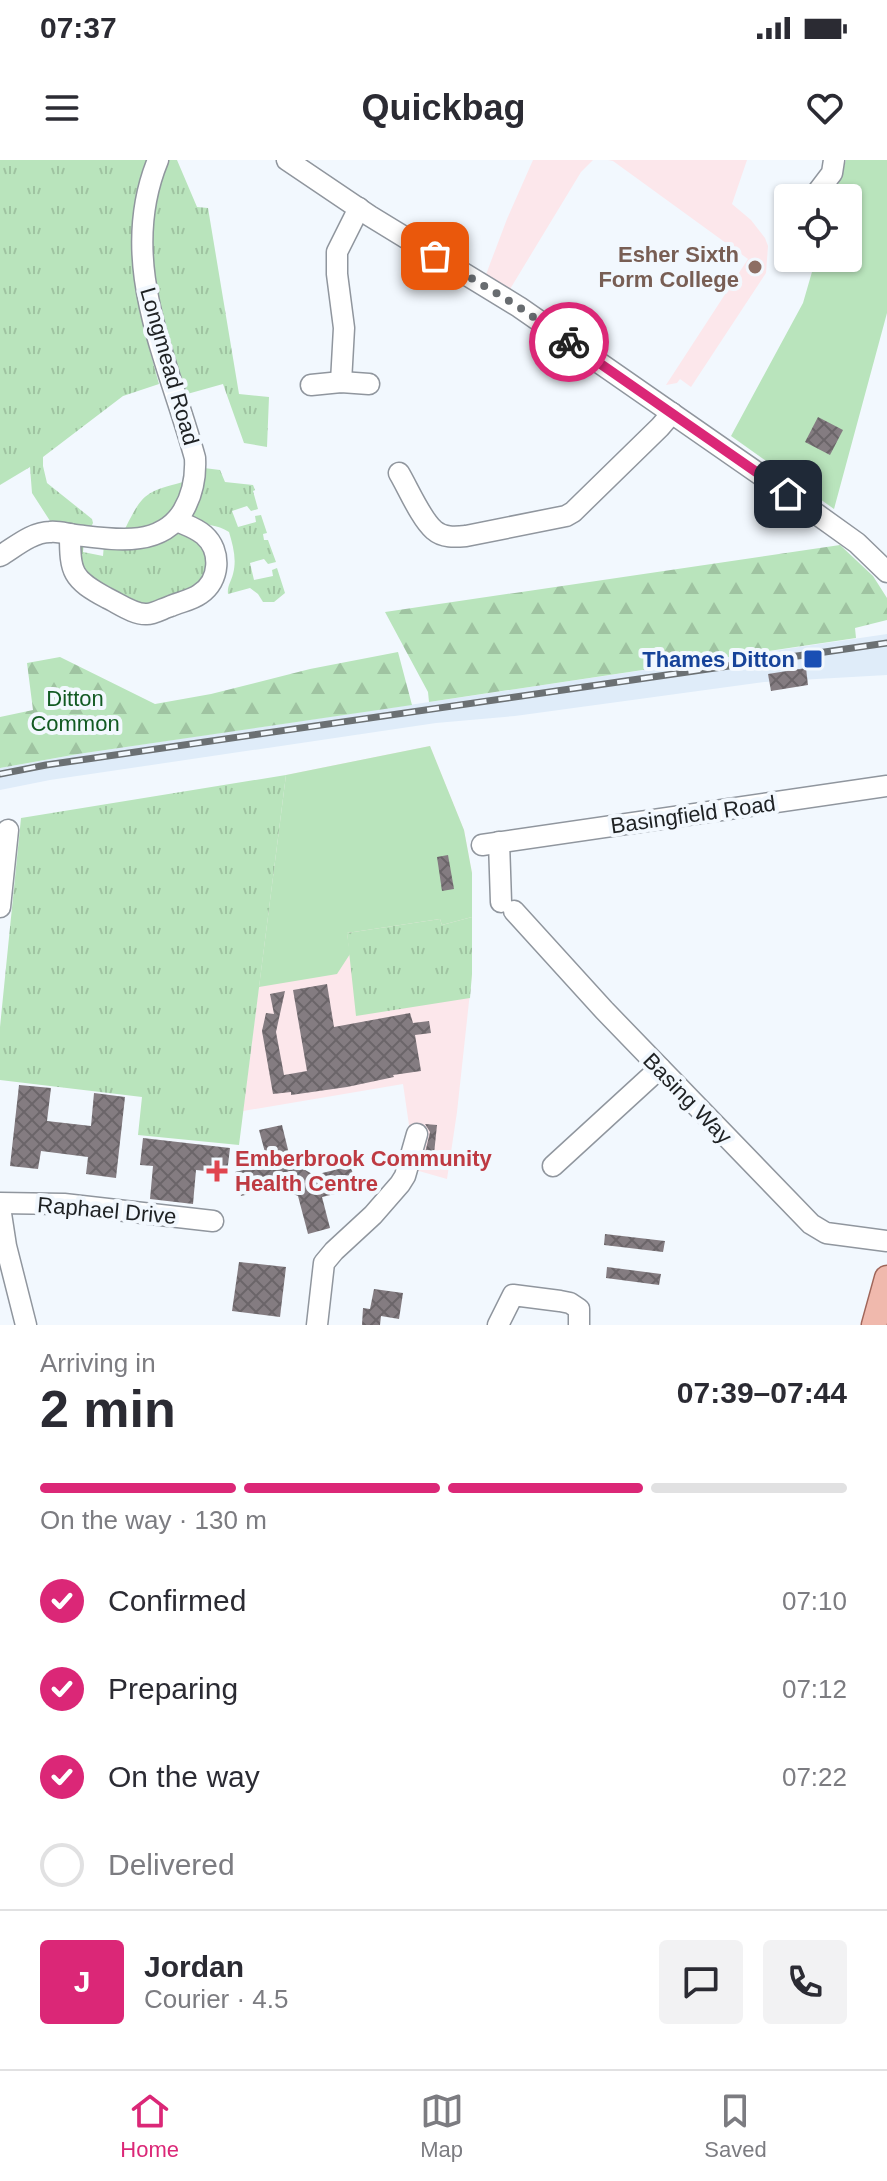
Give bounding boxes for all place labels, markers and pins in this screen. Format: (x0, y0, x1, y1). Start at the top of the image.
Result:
pin (401, 222, 469, 290)
place label: Esher Sixth Form College (598, 242, 739, 292)
marker: Esher Sixth Form College (746, 258, 764, 276)
pin (754, 460, 822, 528)
place label: Thames Ditton (642, 647, 795, 672)
marker: Thames Ditton (802, 648, 824, 670)
place label: Emberbrook Community Health Centre (235, 1146, 492, 1196)
marker: Emberbrook Community Health Centre (206, 1160, 228, 1182)

